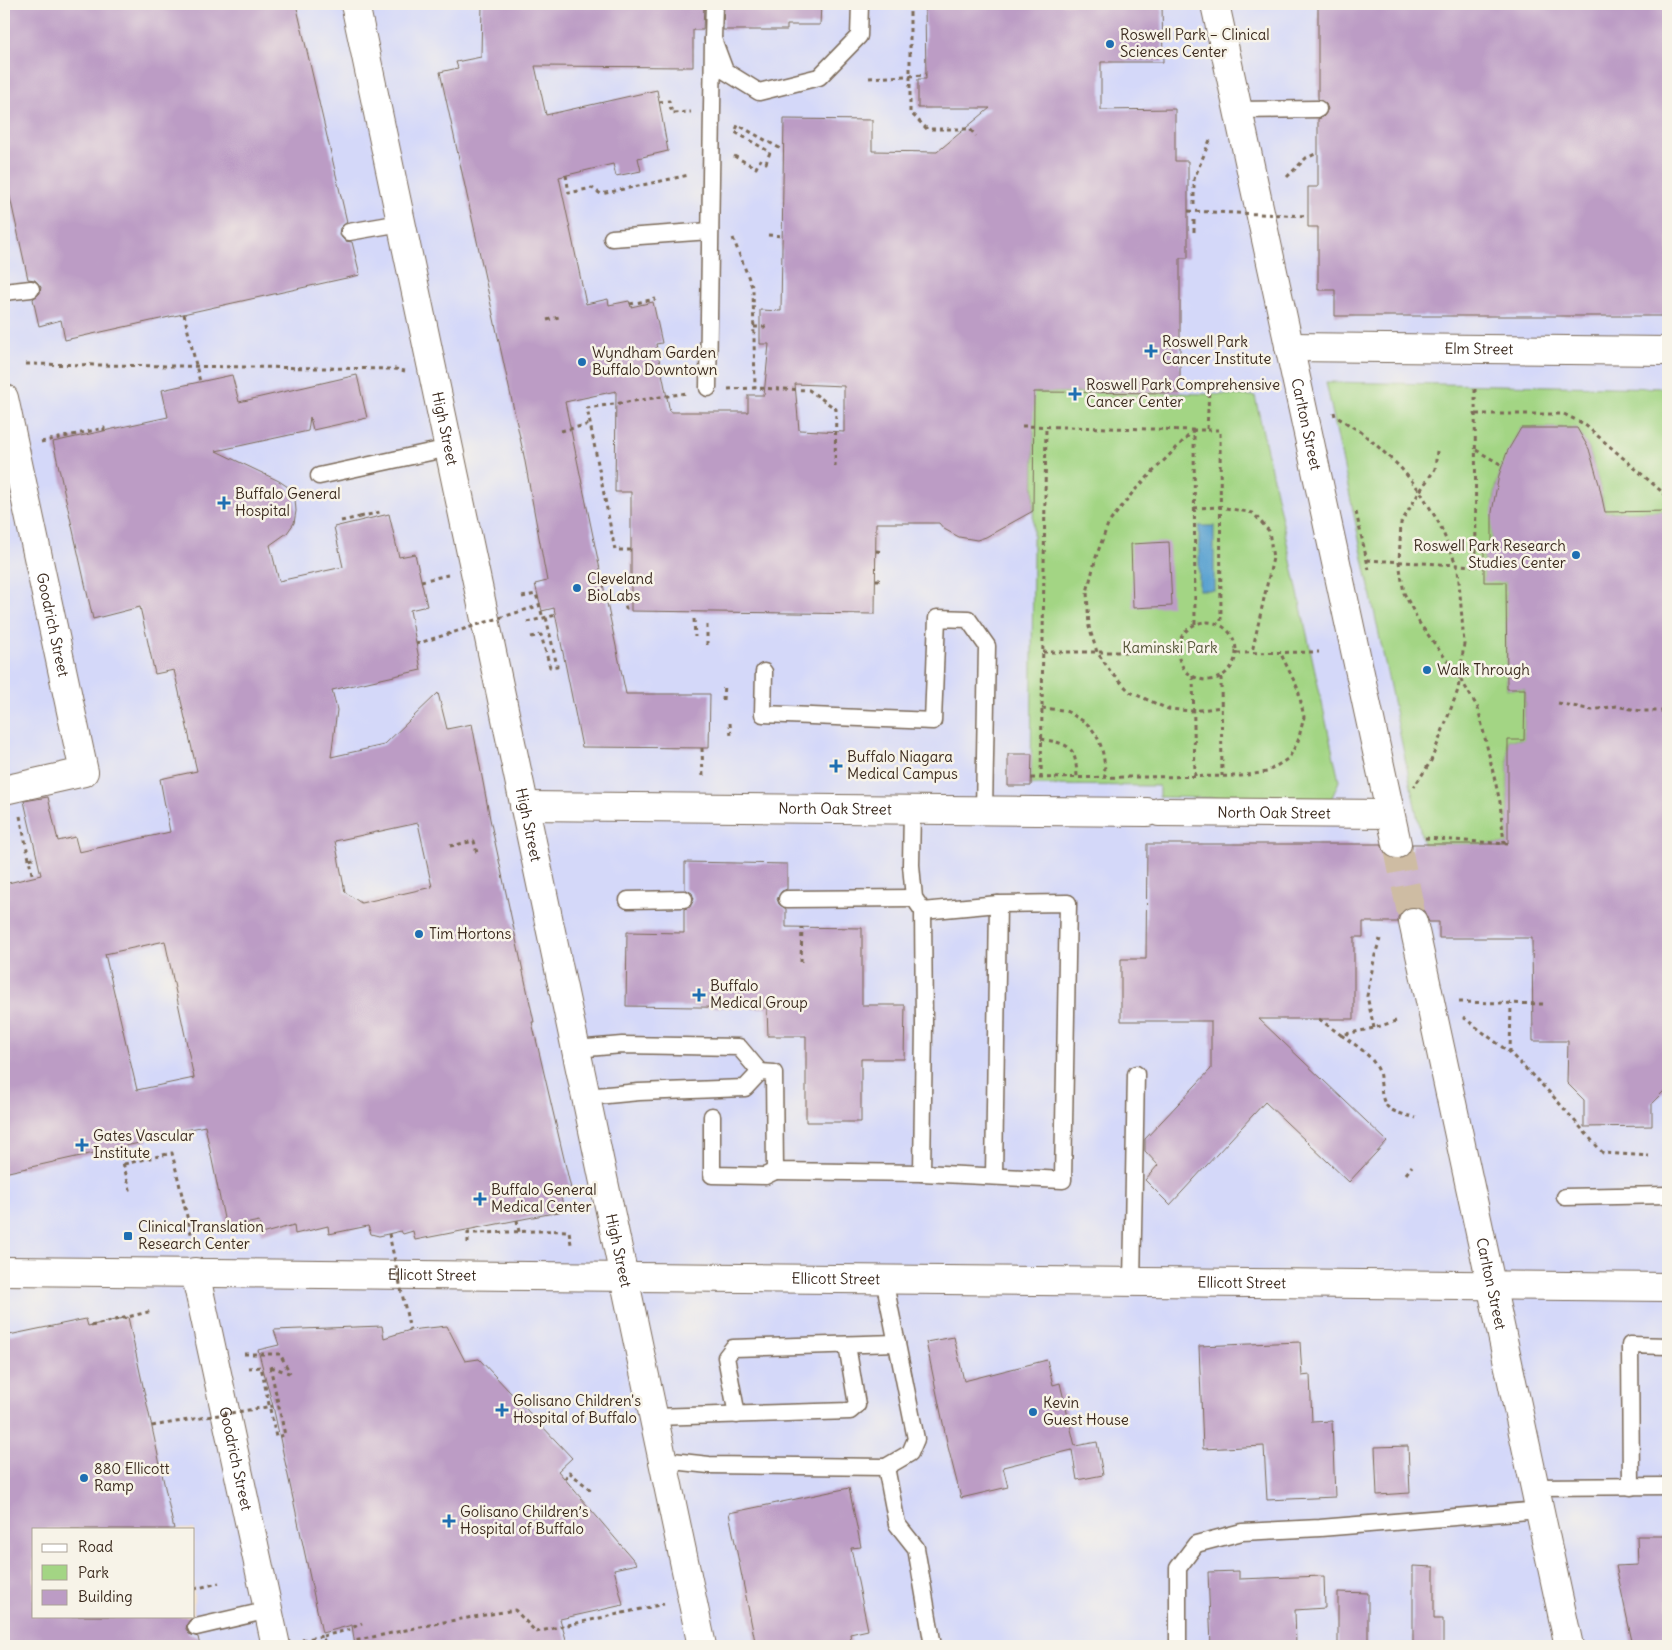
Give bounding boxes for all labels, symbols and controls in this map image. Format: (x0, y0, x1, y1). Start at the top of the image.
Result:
place label: Roswell Park – Clinical Sciences Center (1120, 25, 1270, 61)
marker: Roswell Park – Clinical Sciences Center (1104, 38, 1116, 50)
place label: Roswell Park Cancer Institute (1162, 332, 1271, 368)
street label: Elm Street (1444, 339, 1514, 358)
place label: Wyndham Garden Buffalo Downtown (592, 343, 718, 379)
marker: Roswell Park Cancer Institute (1144, 344, 1158, 358)
marker: Wyndham Garden Buffalo Downtown (576, 356, 588, 368)
place label: Roswell Park Comprehensive Cancer Center (1086, 375, 1280, 411)
street label: Carlton Street (1287, 376, 1326, 472)
marker: Roswell Park Comprehensive Cancer Center (1068, 387, 1082, 401)
street label: High Street (428, 390, 462, 467)
place label: Buffalo General Hospital (235, 484, 341, 520)
marker: Buffalo General Hospital (217, 496, 231, 510)
place label: Roswell Park Research Studies Center (1414, 536, 1566, 572)
marker: Roswell Park Research Studies Center (1570, 549, 1582, 561)
place label: Cleveland BioLabs (587, 569, 653, 605)
street label: Goodrich Street (33, 571, 73, 679)
marker: Cleveland BioLabs (571, 582, 583, 594)
park label: Kaminski Park (1122, 638, 1218, 657)
place label: Walk Through (1437, 660, 1530, 679)
marker: Walk Through (1421, 664, 1433, 676)
place label: Buffalo Niagara Medical Campus (847, 747, 958, 783)
marker: Buffalo Niagara Medical Campus (829, 759, 843, 773)
street label: High Street (512, 786, 546, 863)
street label: North Oak Street (778, 798, 892, 819)
street label: North Oak Street (1217, 803, 1331, 822)
place label: Tim Hortons (429, 924, 511, 943)
marker: Tim Hortons (413, 928, 425, 940)
place label: Buffalo Medical Group (710, 976, 808, 1012)
marker: Buffalo Medical Group (692, 988, 706, 1002)
place label: Gates Vascular Institute (93, 1126, 194, 1162)
marker: Gates Vascular Institute (75, 1138, 89, 1152)
place label: Buffalo General Medical Center (491, 1180, 597, 1216)
marker: Buffalo General Medical Center (473, 1192, 487, 1206)
street label: High Street (602, 1212, 636, 1289)
place label: Clinical Translation Research Center (138, 1217, 264, 1253)
marker: Clinical Translation Research Center (122, 1230, 134, 1242)
street label: Carlton Street (1472, 1236, 1511, 1331)
street label: Ellicott Street (388, 1265, 476, 1285)
street label: Ellicott Street (792, 1269, 880, 1288)
street label: Ellicott Street (1198, 1272, 1286, 1292)
place label: Golisano Children's Hospital of Buffalo (513, 1391, 641, 1427)
place label: Kevin Guest House (1043, 1393, 1129, 1429)
marker: Golisano Children's Hospital of Buffalo (495, 1403, 509, 1417)
street label: Goodrich Street (215, 1405, 256, 1512)
marker: Kevin Guest House (1027, 1406, 1039, 1418)
place label: 880 Ellicott Ramp (94, 1459, 170, 1495)
marker: 880 Ellicott Ramp (78, 1472, 90, 1484)
place label: Golisano Children’s Hospital of Buffalo (460, 1502, 589, 1538)
marker: Golisano Children’s Hospital of Buffalo (442, 1514, 456, 1528)
legend (32, 1528, 195, 1618)
text: Road (78, 1537, 113, 1556)
text: Park (78, 1563, 109, 1582)
text: Building (78, 1587, 133, 1606)

